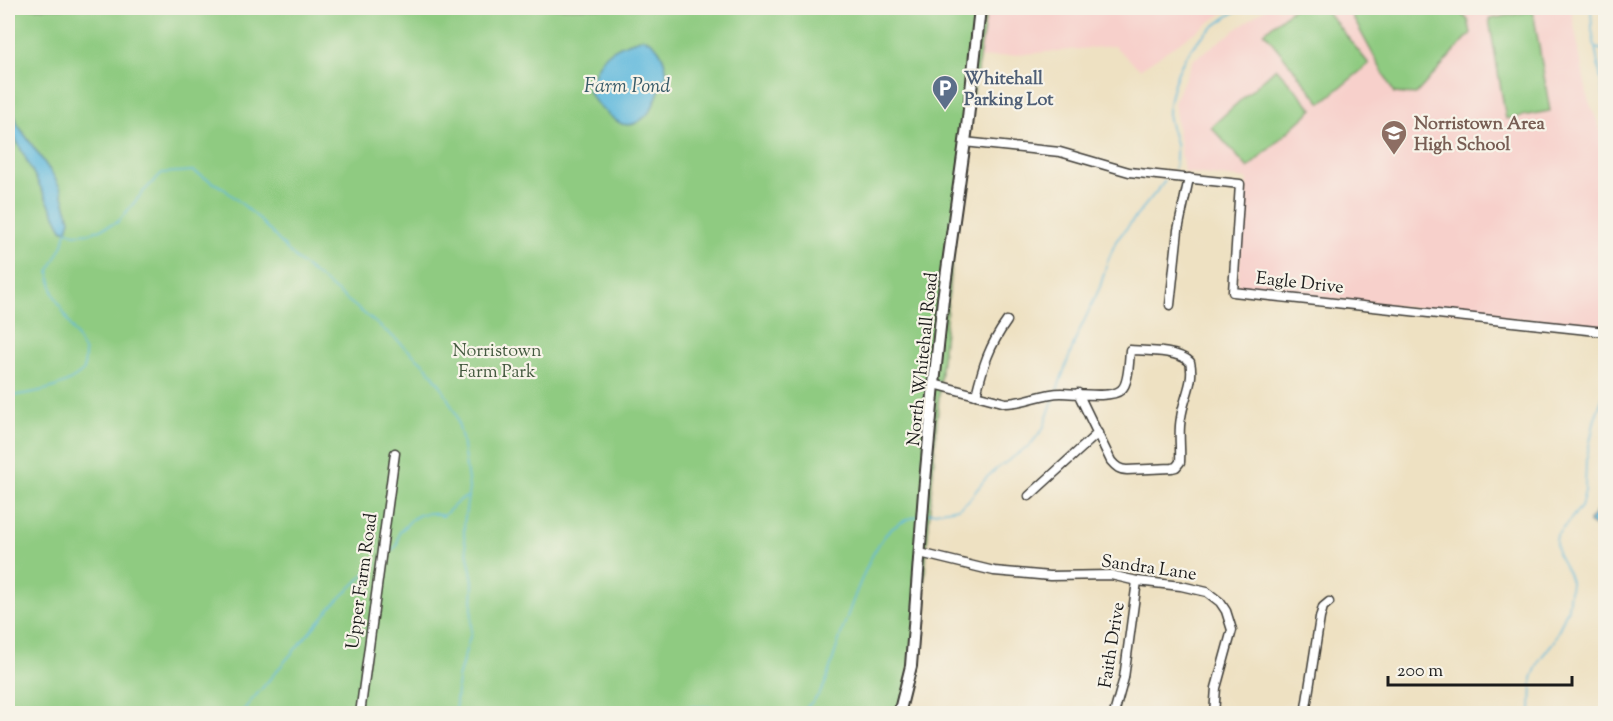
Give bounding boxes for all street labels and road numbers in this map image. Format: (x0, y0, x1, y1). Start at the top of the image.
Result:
street label: Eagle Drive (1255, 266, 1345, 302)
street label: North Whitehall Road (902, 271, 946, 447)
street label: Upper Farm Road (341, 512, 385, 651)
street label: Sandra Lane (1099, 549, 1198, 589)
street label: Faith Drive (1093, 600, 1133, 690)

